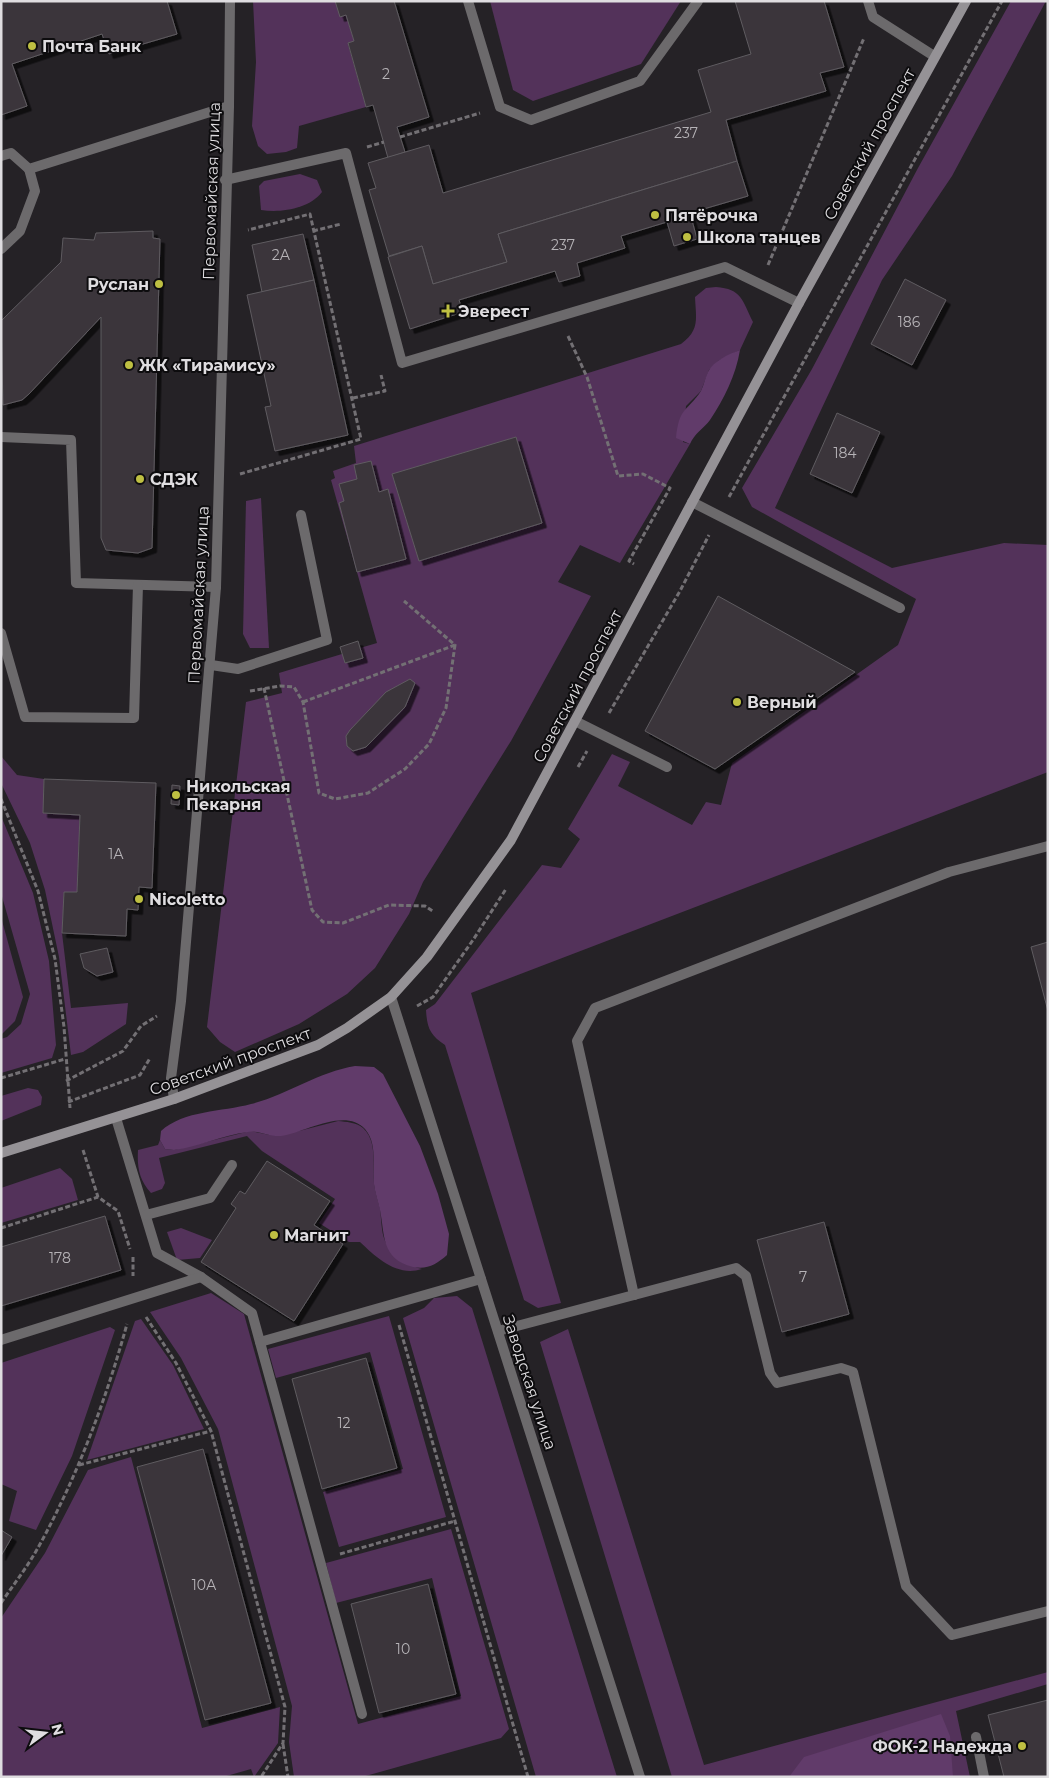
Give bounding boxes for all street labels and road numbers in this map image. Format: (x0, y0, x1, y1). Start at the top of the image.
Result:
street label: Советский проспект (820, 65, 919, 223)
street label: Первомайская улица (199, 102, 224, 280)
street label: Первомайская улица (184, 506, 213, 685)
street label: Советский проспект (529, 606, 626, 766)
street label: Советский проспект (147, 1023, 314, 1100)
street label: Заводская улица (499, 1312, 560, 1452)

